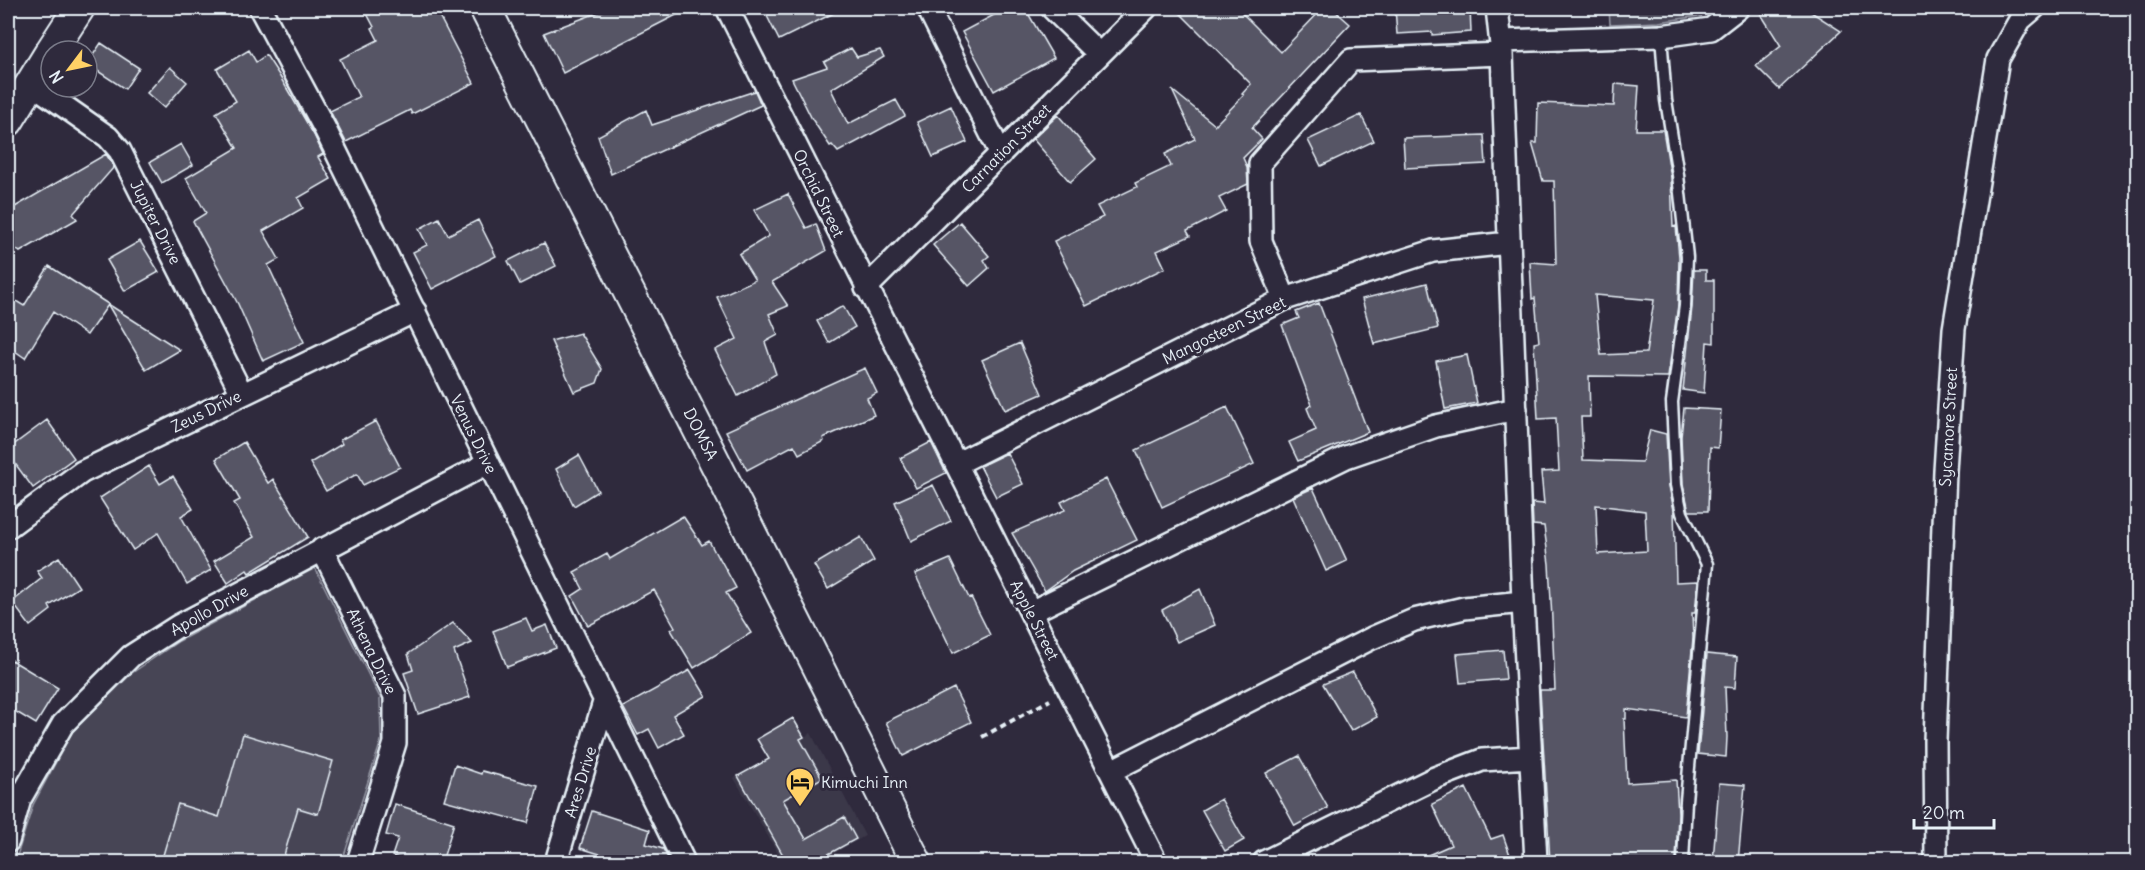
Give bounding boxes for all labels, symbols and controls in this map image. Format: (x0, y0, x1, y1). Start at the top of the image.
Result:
north arrow (39, 39, 99, 99)
text: N (45, 67, 68, 87)
street label: Carnation Street (957, 99, 1055, 197)
street label: Orchid Street (789, 146, 849, 241)
street label: Jupiter Drive (126, 176, 186, 268)
street label: Mangosteen Street (1159, 291, 1289, 369)
street label: Sycamore Street (1935, 366, 1961, 487)
street label: Zeus Drive (168, 385, 244, 437)
street label: Venus Drive (446, 391, 502, 477)
street label: DOMSA (679, 405, 723, 463)
street label: Apple Street (1006, 577, 1064, 664)
street label: Apollo Drive (166, 580, 252, 640)
street label: Athena Drive (343, 605, 401, 697)
street label: Ares Drive (560, 744, 600, 820)
hotel icon: Kimuchi Inn (784, 766, 816, 808)
place label: Kimuchi Inn (821, 772, 908, 792)
scale bar (1914, 792, 1994, 830)
text: 20 m (1923, 801, 1965, 824)

